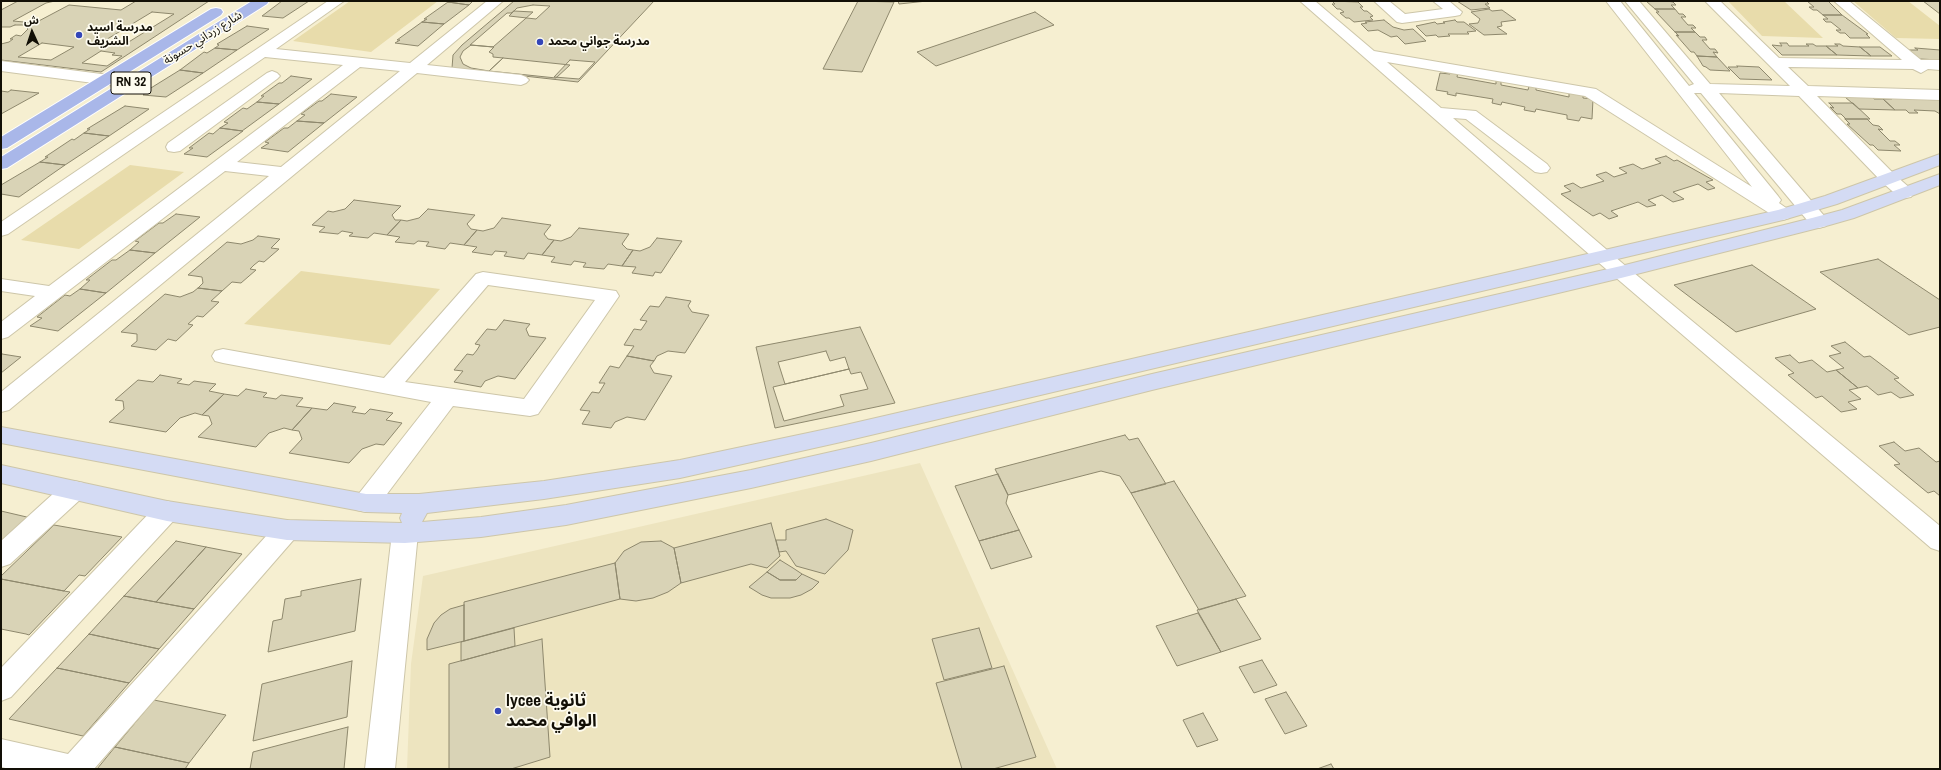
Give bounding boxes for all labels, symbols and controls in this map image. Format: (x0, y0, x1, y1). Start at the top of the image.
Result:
street label: شارع زرداني حسونة (161, 8, 245, 68)
north arrow (12, 12, 52, 52)
text: ش (23, 13, 39, 27)
place label: مدرسة اسيد الشريف (87, 21, 153, 49)
marker: مدرسة اسيد الشريف (74, 30, 84, 40)
place label: مدرسة جواني محمد (548, 35, 650, 49)
marker: مدرسة جواني محمد (535, 37, 545, 47)
road number: RN 32 (111, 72, 151, 94)
place label: lycee ثانوية الوافي محمد (506, 691, 597, 731)
marker: lycee ثانوية الوافي محمد (493, 706, 503, 716)

